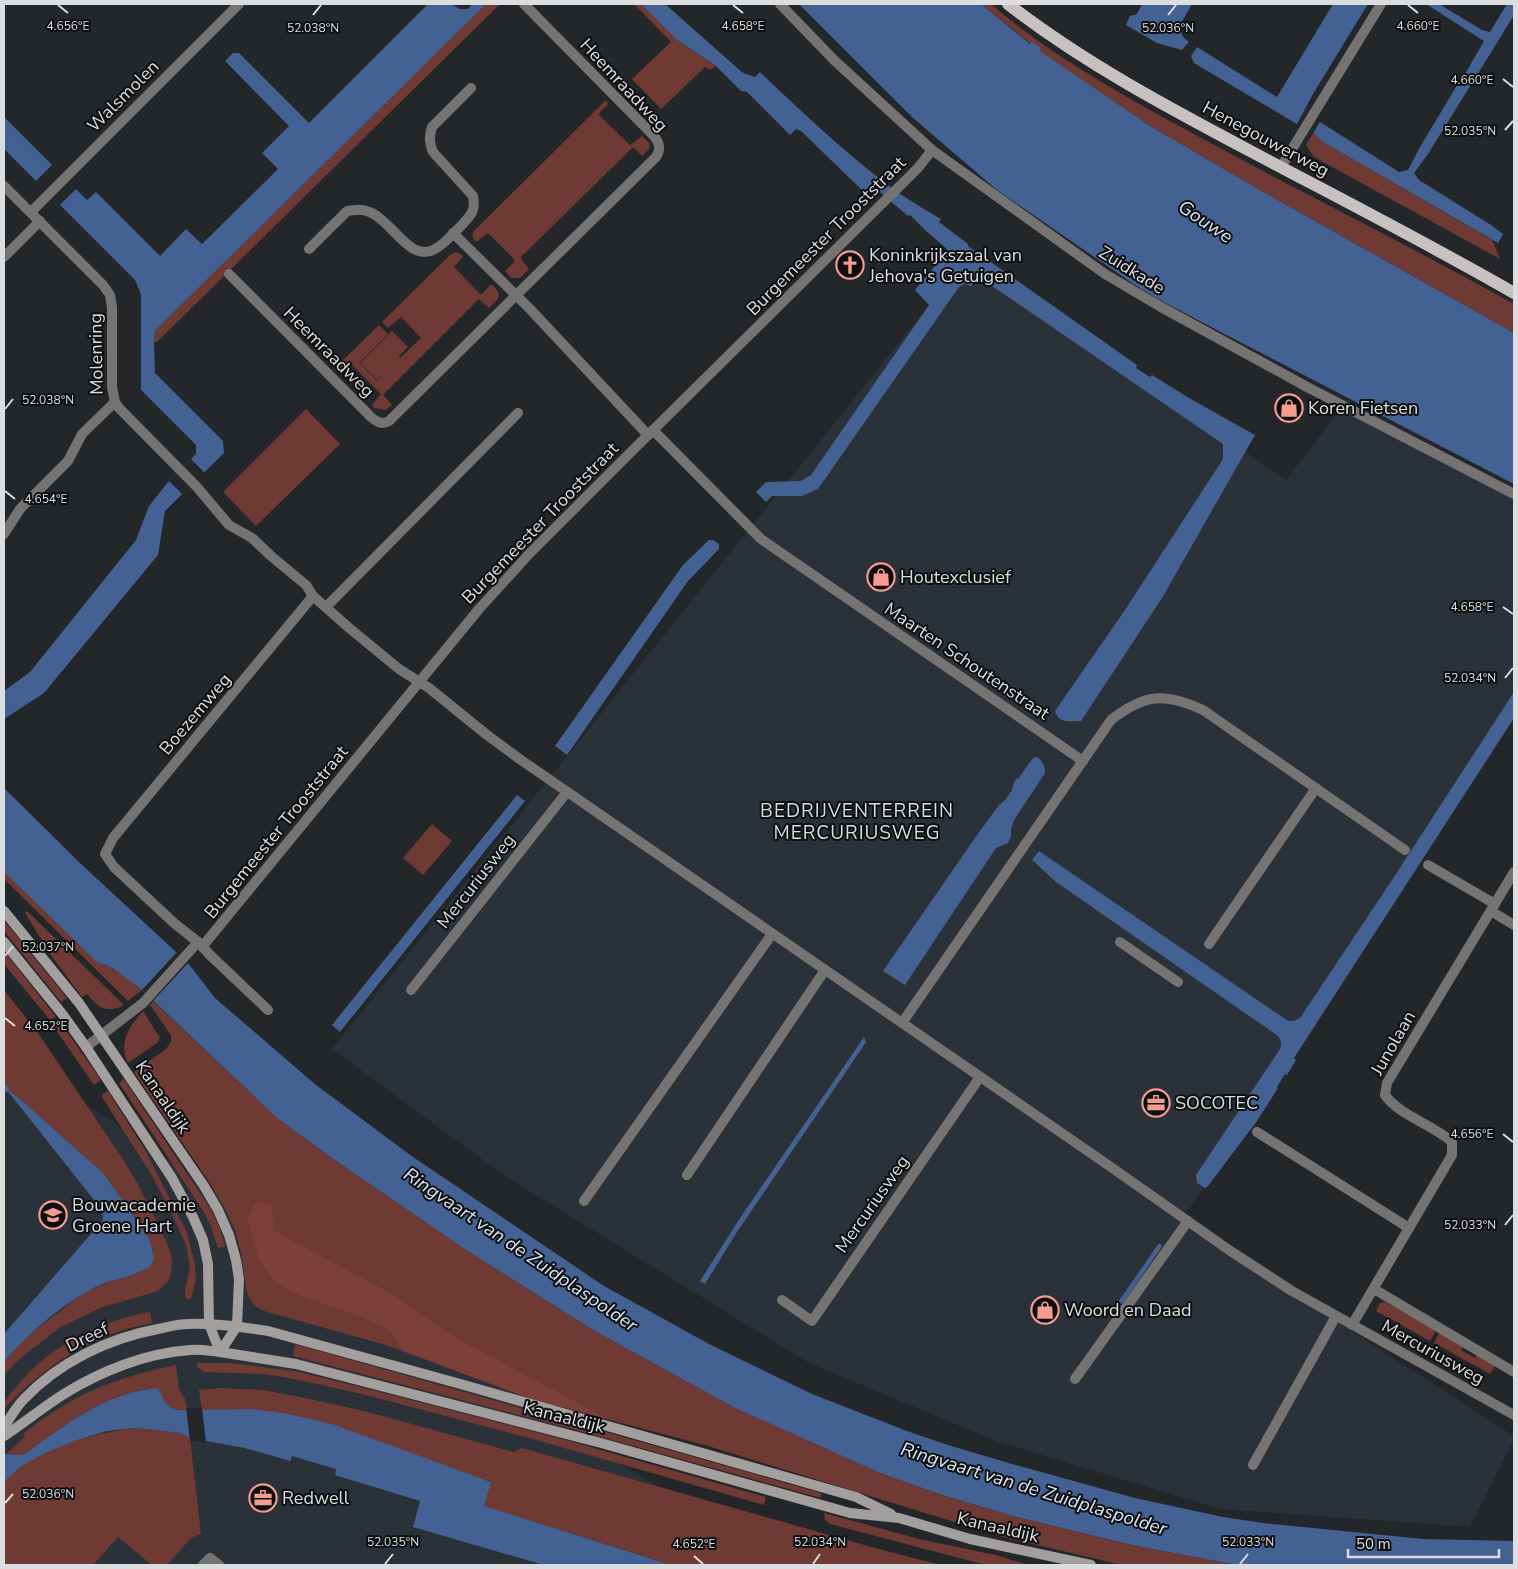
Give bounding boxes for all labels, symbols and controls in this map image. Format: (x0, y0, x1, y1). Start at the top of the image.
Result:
text: 4.656°E (47, 18, 89, 34)
text: 4.658°E (722, 18, 764, 34)
text: 4.660°E (1397, 18, 1439, 34)
text: 52.038°N (287, 20, 339, 36)
text: 52.036°N (1142, 20, 1194, 36)
street label: Heemraadweg (575, 33, 673, 137)
street label: Walsmolen (82, 55, 164, 137)
text: 4.660°E (1451, 72, 1493, 88)
street label: Henegouwerweg (1198, 95, 1334, 183)
text: 52.035°N (1444, 123, 1496, 139)
street label: Burgemeester Trooststraat (741, 151, 911, 321)
water label: Gouwe (1173, 194, 1238, 250)
street label: Zuidkade (1094, 240, 1170, 300)
place label: Koninkrijkszaal van Jehova's Getuigen (868, 243, 1022, 288)
church icon: Koninkrijkszaal van Jehova's Getuigen (835, 250, 865, 280)
street label: Heemraadweg (278, 301, 380, 403)
street label: Molenring (83, 313, 109, 395)
text: 52.038°N (22, 392, 74, 408)
shop icon: Koren Fietsen (1274, 393, 1304, 423)
place label: Koren Fietsen (1308, 396, 1418, 420)
street label: Burgemeester Trooststraat (456, 436, 624, 609)
text: 4.654°E (25, 491, 67, 507)
shop icon: Houtexclusief (866, 562, 896, 592)
place label: Houtexclusief (900, 565, 1012, 589)
street label: Maarten Schoutenstraat (880, 597, 1055, 726)
text: 4.658°E (1451, 599, 1493, 615)
street label: Boezemweg (154, 668, 236, 760)
text: 52.034°N (1444, 670, 1496, 686)
street label: Burgemeester Trooststraat (199, 740, 354, 923)
district label: BEDRIJVENTERREIN MERCURIUSWEG (760, 798, 954, 846)
street label: Mercuriusweg (431, 829, 521, 933)
text: 52.037°N (22, 939, 74, 955)
street label: Junolaan (1364, 1006, 1421, 1081)
text: 4.652°E (25, 1018, 67, 1034)
street label: Kanaaldijk (130, 1056, 197, 1139)
office icon: SOCOTEC (1141, 1088, 1171, 1118)
place label: SOCOTEC (1175, 1091, 1258, 1115)
text: 4.656°E (1451, 1126, 1493, 1142)
street label: Mercuriusweg (829, 1150, 915, 1258)
water label: Ringvaart van de Zuidplaspolder (398, 1162, 644, 1339)
place label: Bouwacademie Groene Hart (72, 1193, 196, 1238)
school or university icon: Bouwacademie Groene Hart (38, 1200, 68, 1230)
text: 52.033°N (1444, 1217, 1496, 1233)
shop icon: Woord en Daad (1030, 1295, 1060, 1325)
place label: Woord en Daad (1064, 1298, 1192, 1322)
street label: Mercuriusweg (1377, 1314, 1489, 1390)
street label: Dreef (62, 1316, 113, 1358)
street label: Kanaaldijk (521, 1395, 608, 1439)
water label: Ringvaart van de Zuidplaspolder (897, 1436, 1171, 1542)
office icon: Redwell (248, 1483, 278, 1513)
text: 52.036°N (22, 1486, 74, 1502)
place label: Redwell (282, 1486, 350, 1510)
street label: Kanaaldijk (955, 1506, 1042, 1548)
scale bar (1348, 1526, 1499, 1558)
text: 52.035°N (367, 1534, 419, 1550)
text: 52.034°N (794, 1534, 846, 1550)
text: 52.033°N (1222, 1534, 1274, 1550)
text: 50 m (1356, 1534, 1391, 1554)
text: 4.652°E (673, 1536, 715, 1552)

